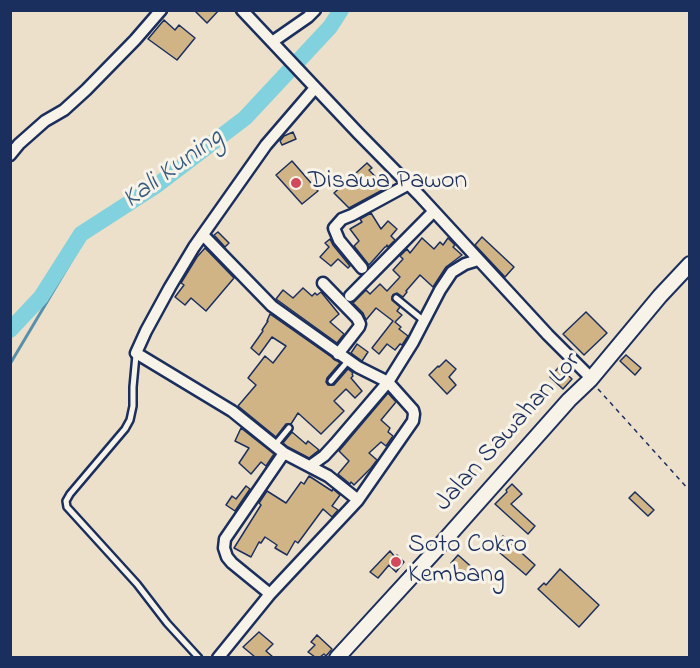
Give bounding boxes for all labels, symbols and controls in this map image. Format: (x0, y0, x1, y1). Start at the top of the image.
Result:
water label: Kali Kuning (118, 123, 230, 217)
place label: Disawa Pawon (308, 167, 467, 199)
marker: Disawa Pawon (289, 176, 303, 190)
street label: Jalan Sawahan Lor (429, 347, 589, 519)
place label: Soto Cokro Kembang (408, 531, 527, 592)
marker: Soto Cokro Kembang (389, 555, 403, 569)

